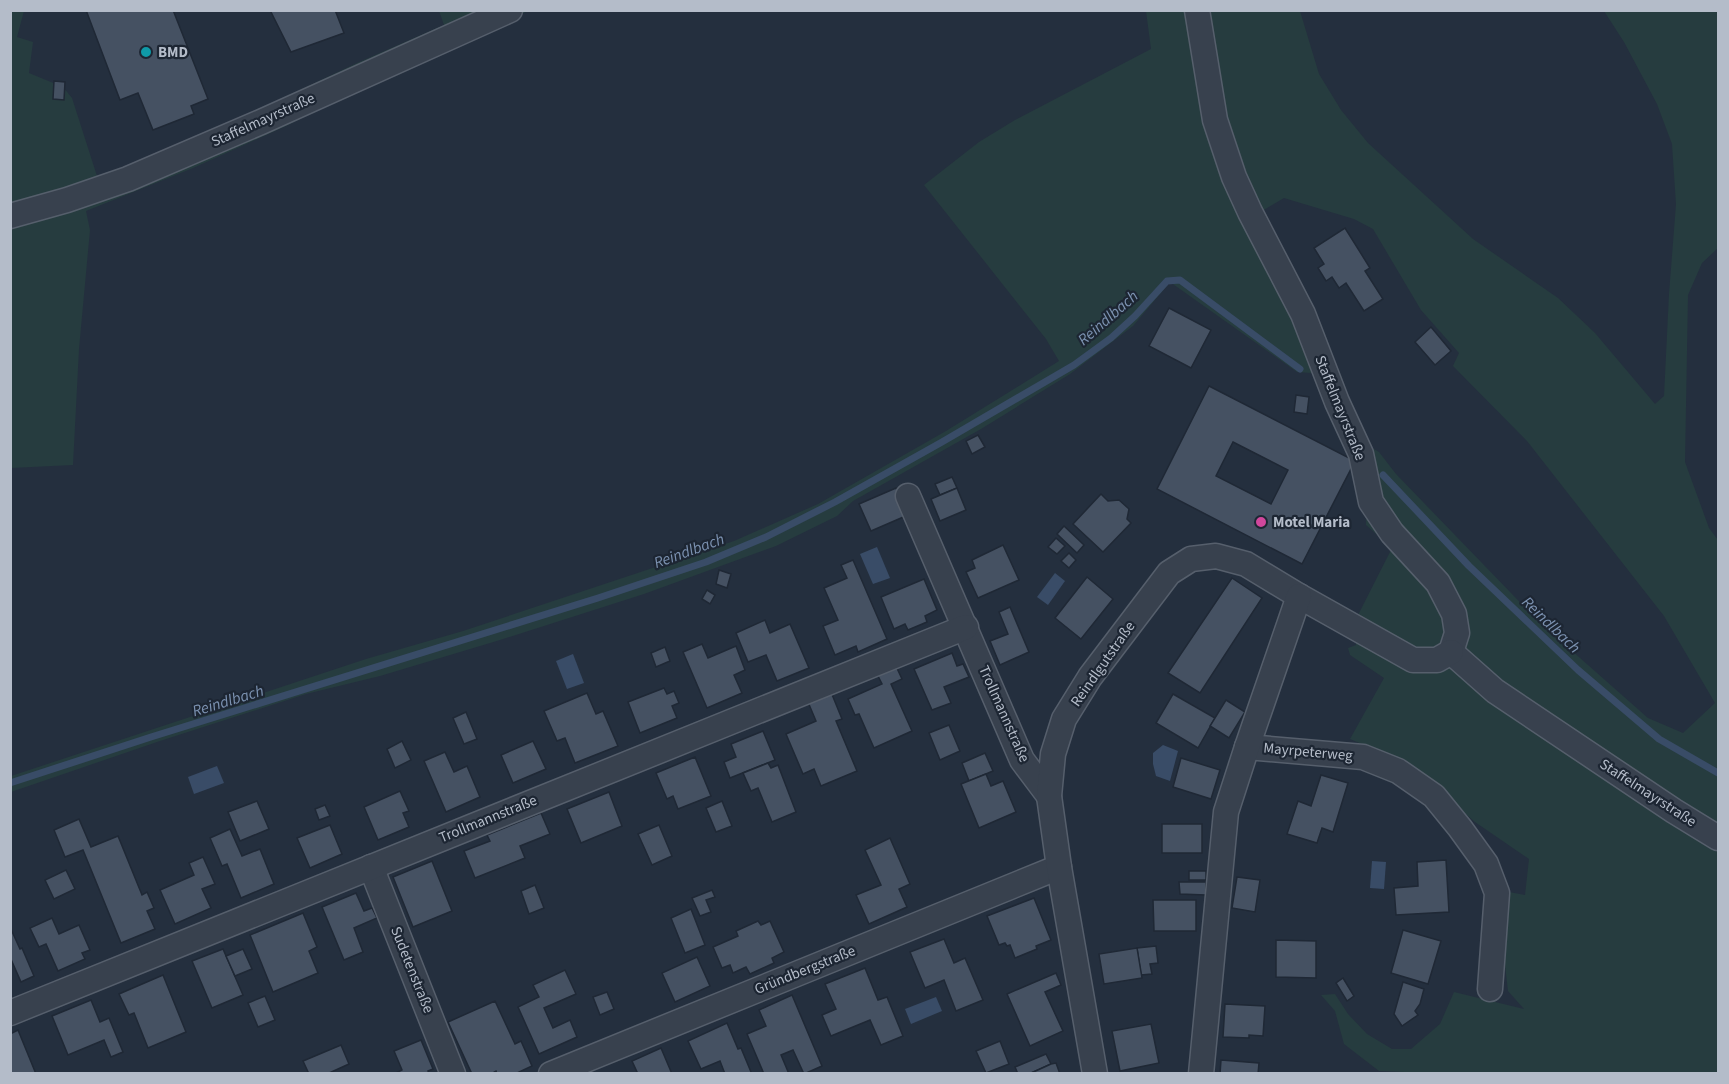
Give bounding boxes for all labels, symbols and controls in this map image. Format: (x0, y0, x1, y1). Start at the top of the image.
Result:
place label: BMD (158, 42, 188, 63)
marker: BMD (139, 45, 153, 59)
street label: Staffelmayrstraße (208, 88, 318, 152)
water label: Reindlbach (1073, 286, 1143, 350)
street label: Staffelmayrstraße (1309, 352, 1371, 464)
place label: Motel Maria (1273, 512, 1350, 533)
marker: Motel Maria (1254, 515, 1268, 529)
water label: Reindlbach (651, 528, 727, 574)
water label: Reindlbach (1517, 592, 1585, 658)
street label: Reindlgutstraße (1066, 617, 1140, 711)
street label: Trollmannstraße (973, 662, 1035, 766)
water label: Reindlbach (190, 680, 266, 722)
street label: Mayrpeterweg (1262, 738, 1354, 766)
street label: Staffelmayrstraße (1596, 754, 1700, 832)
street label: Trollmannstraße (436, 790, 540, 848)
street label: Sudetenstraße (385, 923, 439, 1017)
street label: Gründbergstraße (751, 940, 859, 1000)

